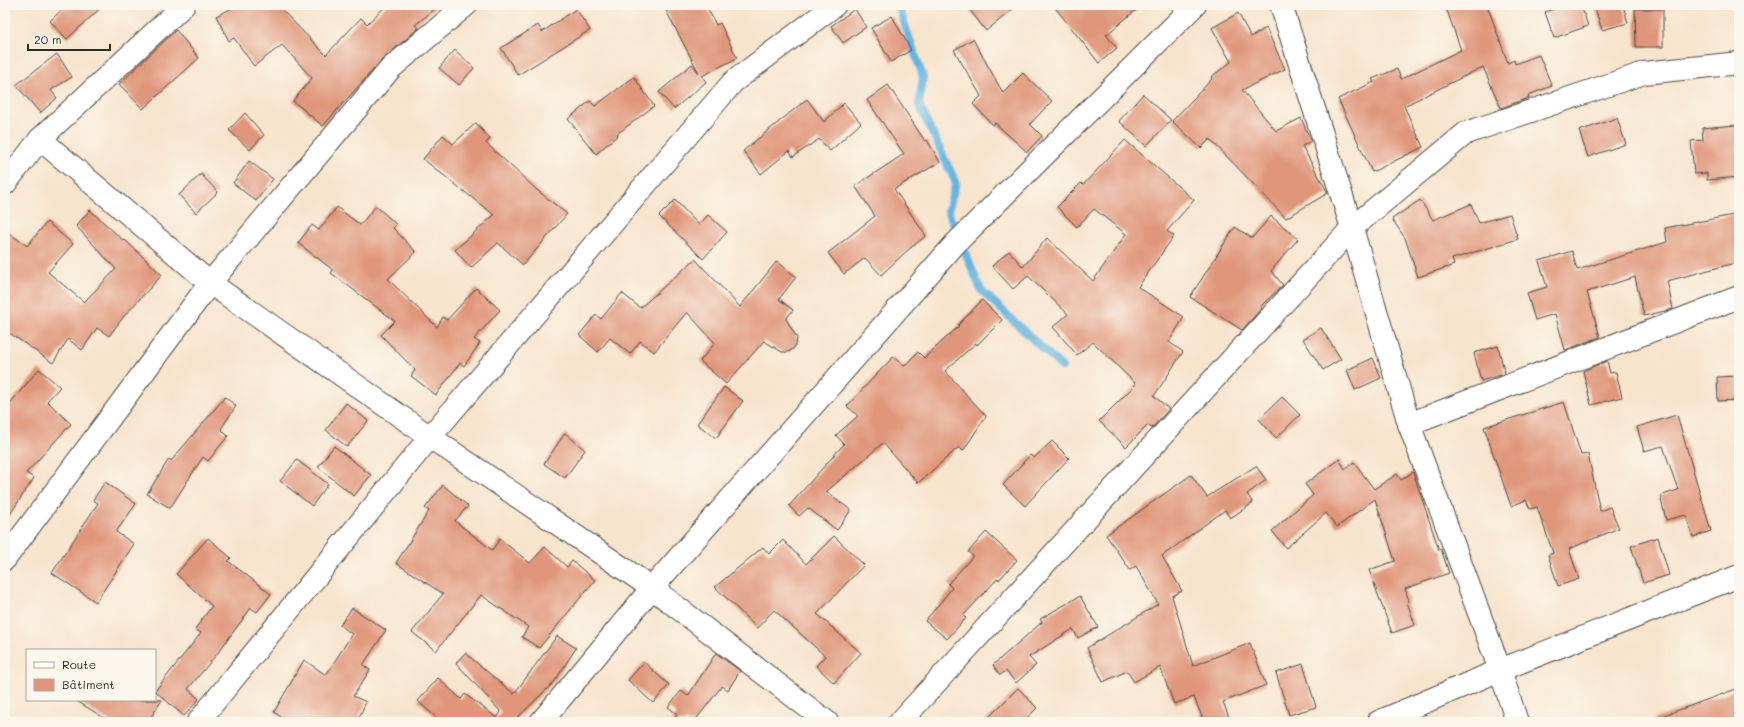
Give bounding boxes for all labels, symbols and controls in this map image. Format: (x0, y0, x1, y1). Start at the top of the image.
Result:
scale bar (28, 26, 110, 52)
text: 20 m (34, 31, 62, 47)
legend (26, 649, 156, 701)
text: Route (62, 656, 96, 672)
text: Bâtiment (62, 676, 115, 692)

